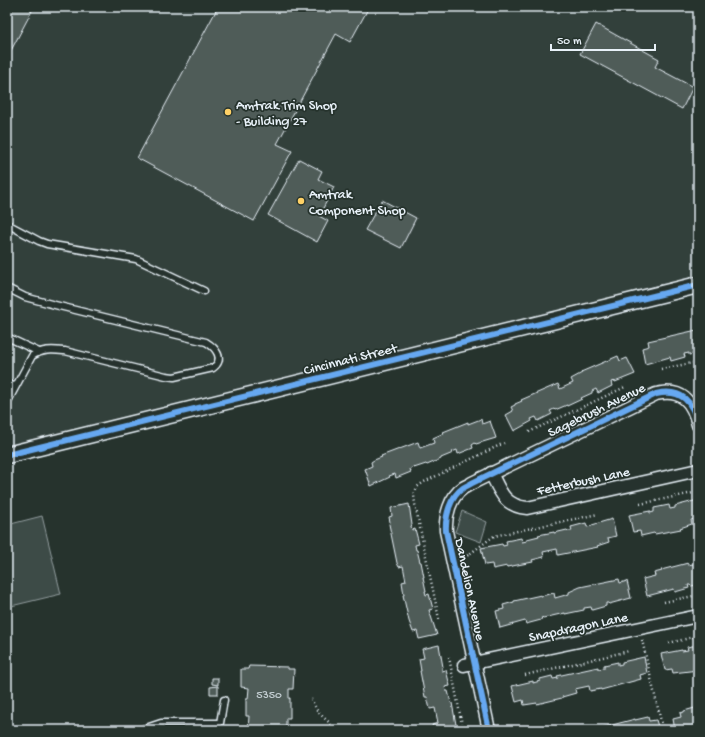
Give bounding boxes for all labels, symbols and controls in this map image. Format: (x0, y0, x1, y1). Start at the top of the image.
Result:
scale bar (551, 26, 655, 52)
text: 50 m (557, 35, 582, 49)
place label: Amtrak Trim Shop - Building 27 (236, 98, 337, 131)
marker: Amtrak Trim Shop - Building 27 (223, 107, 233, 117)
place label: Amtrak Component Shop (309, 187, 406, 220)
marker: Amtrak Component Shop (296, 196, 306, 206)
street label: Cincinnati Street (302, 340, 400, 380)
street label: Sagebrush Avenue (546, 380, 649, 442)
street label: Fetterbush Lane (534, 464, 632, 501)
street label: Dandelion Avenue (449, 536, 488, 643)
street label: Snapdragon Lane (527, 610, 630, 647)
house number: 5350 (256, 689, 282, 703)

